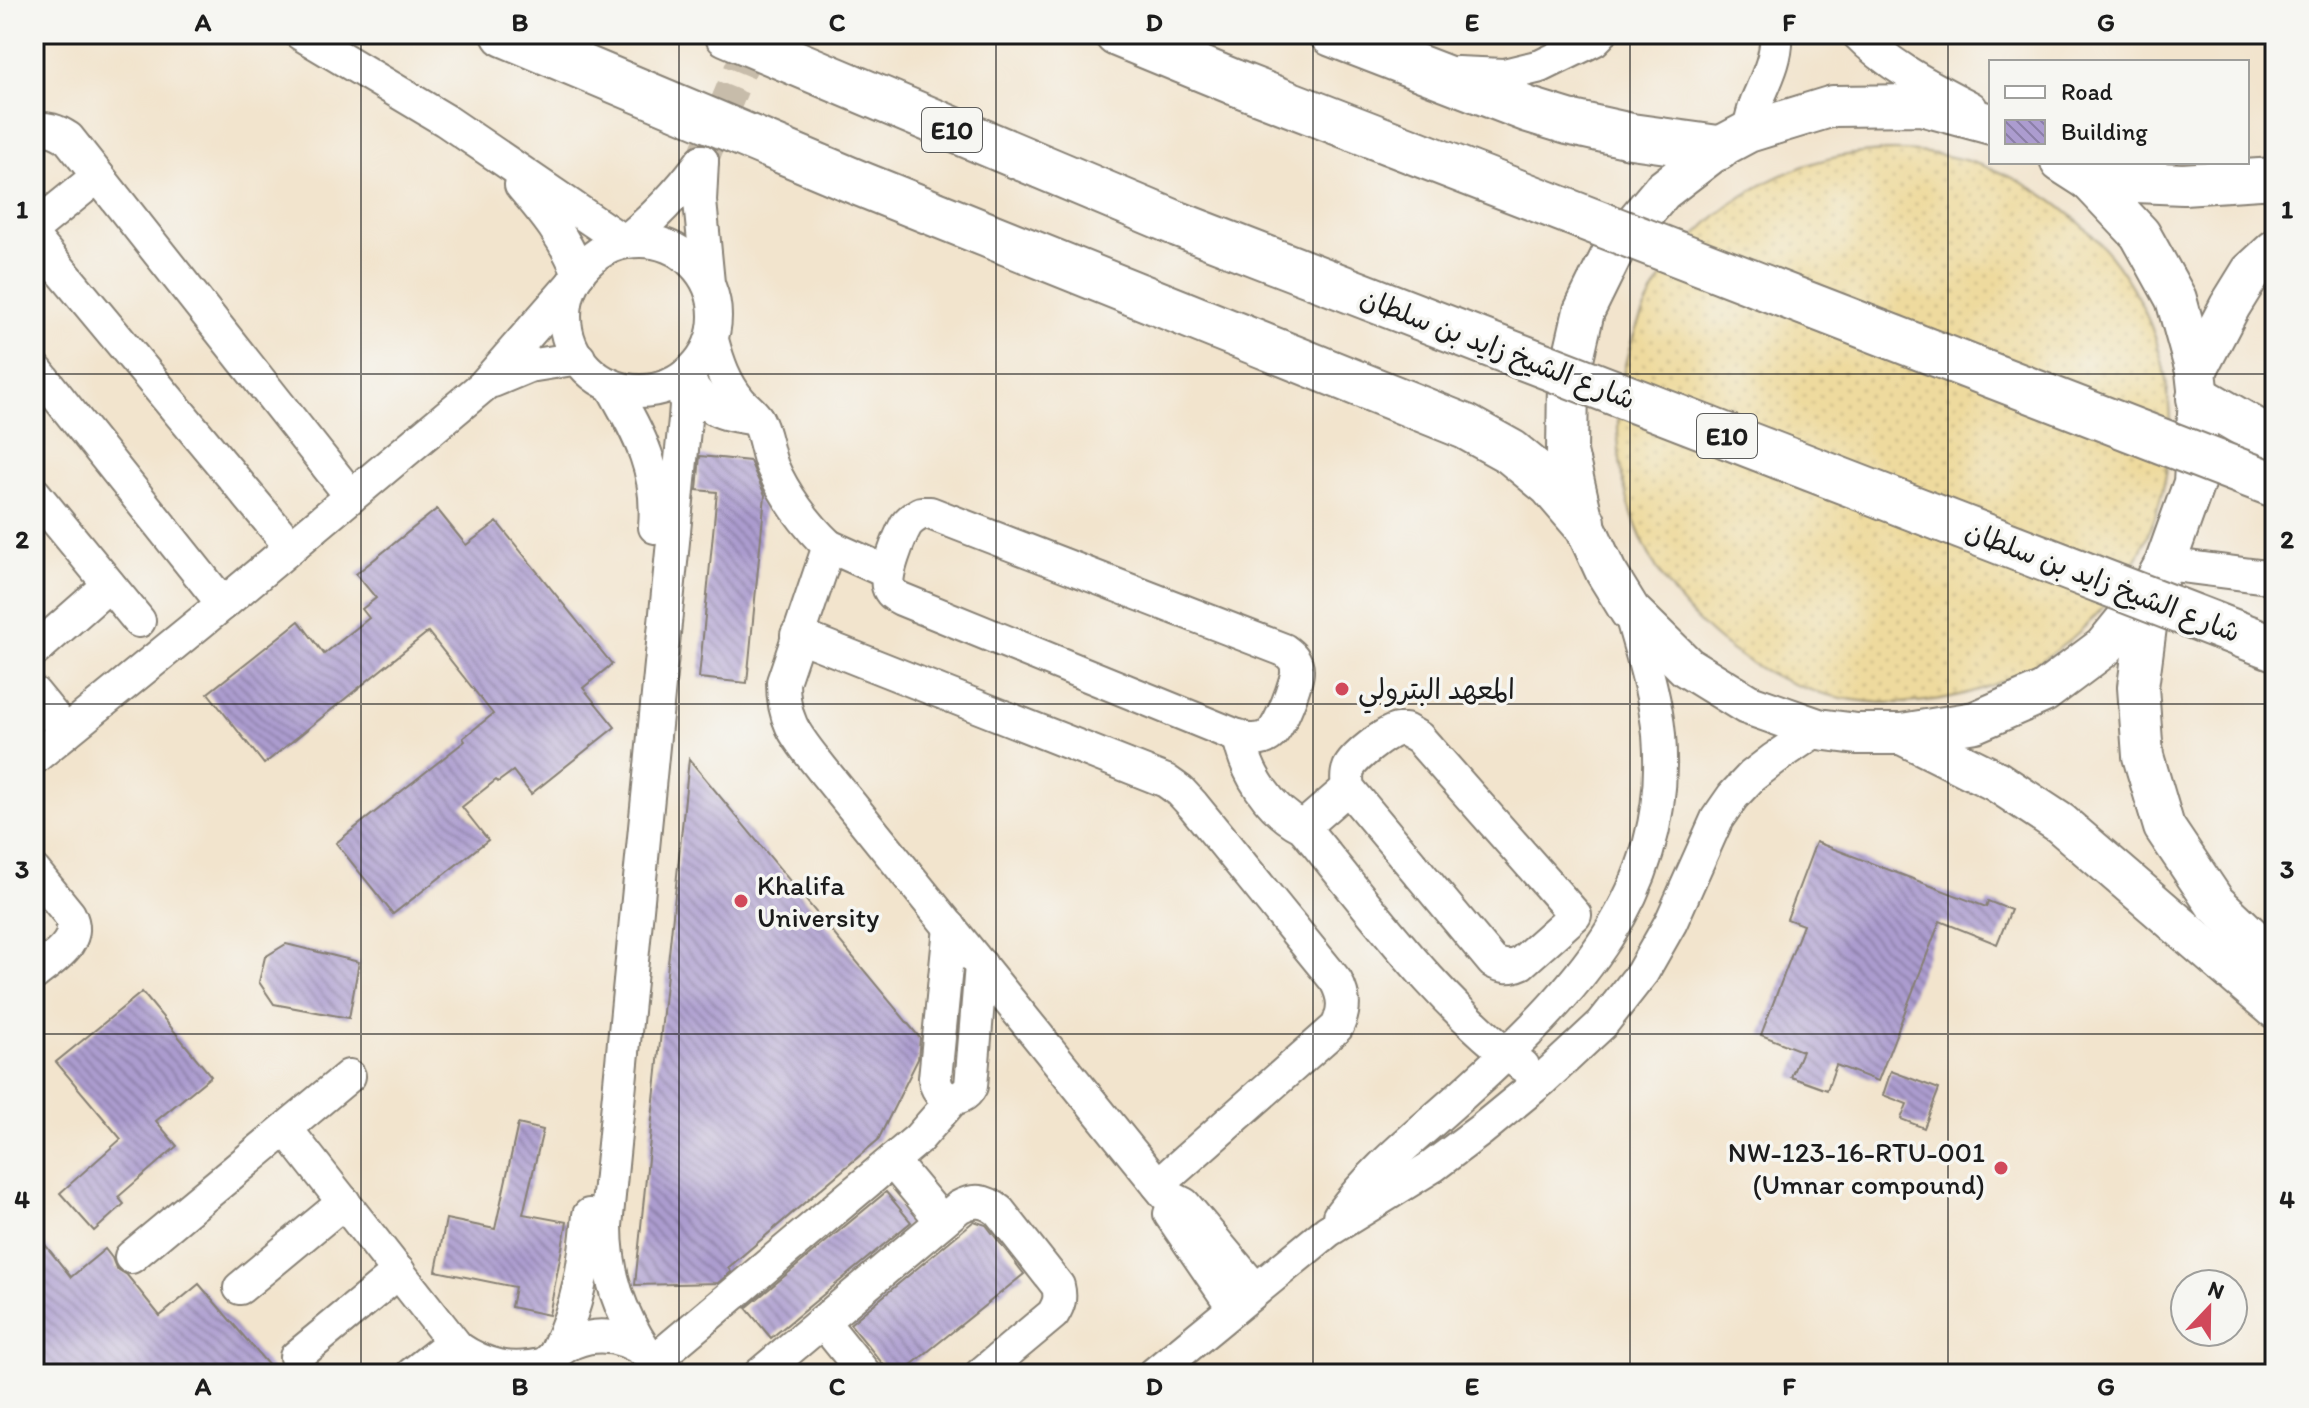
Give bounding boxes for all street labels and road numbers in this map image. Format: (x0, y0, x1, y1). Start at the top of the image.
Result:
road number: E10 (922, 108, 982, 152)
street label: شارع الشيخ زايد بن سلطان (1355, 280, 1640, 419)
road number: E10 (1697, 414, 1757, 458)
street label: شارع الشيخ زايد بن سلطان (1960, 513, 2245, 652)

